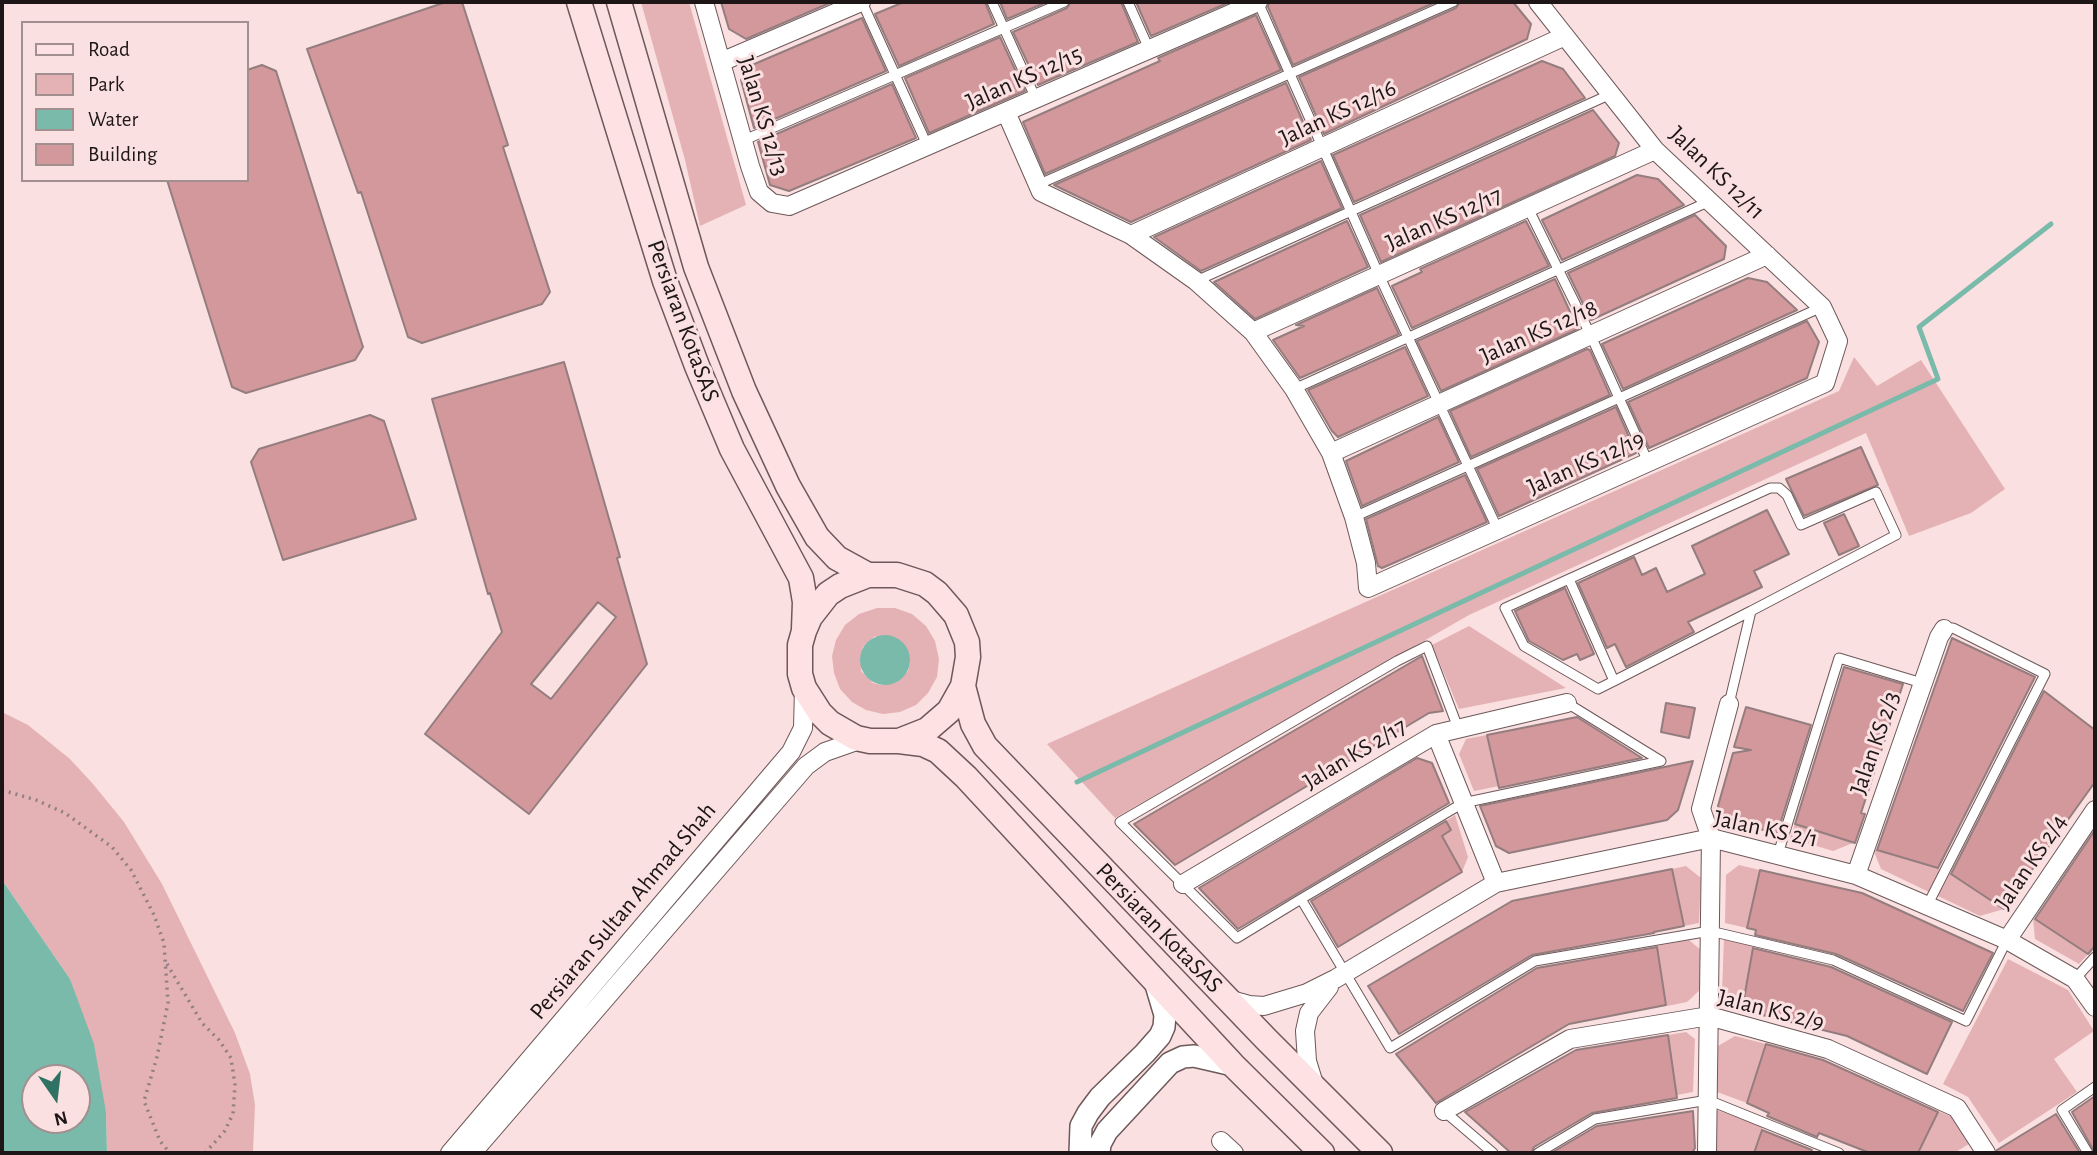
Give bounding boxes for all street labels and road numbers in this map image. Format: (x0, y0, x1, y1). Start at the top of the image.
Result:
street label: Jalan KS 12/15 (962, 40, 1086, 116)
street label: Jalan KS 12/13 (731, 53, 795, 179)
street label: Jalan KS 12/16 (1275, 73, 1401, 153)
street label: Jalan KS 12/11 (1663, 120, 1771, 226)
street label: Jalan KS 12/17 (1382, 181, 1506, 257)
street label: Persiaran KotaSAS (640, 236, 726, 406)
street label: Jalan KS 12/18 (1476, 293, 1602, 371)
street label: Jalan KS 12/19 (1523, 424, 1649, 502)
street label: Jalan KS 2/3 (1844, 688, 1906, 798)
street label: Jalan KS 2/17 (1298, 712, 1412, 796)
street label: Persiaran Sultan Ahmad Shah (524, 796, 722, 1026)
street label: Jalan KS 2/1 (1711, 804, 1821, 854)
street label: Jalan KS 2/4 (1989, 809, 2073, 915)
street label: Persiaran KotaSAS (1090, 857, 1228, 999)
street label: Jalan KS 2/9 (1715, 983, 1827, 1037)

